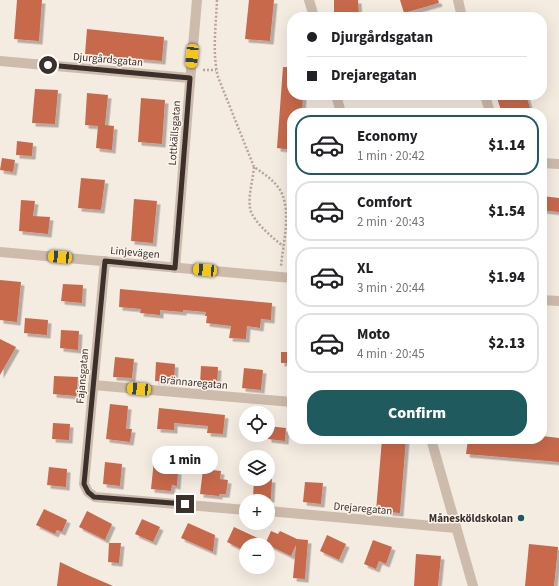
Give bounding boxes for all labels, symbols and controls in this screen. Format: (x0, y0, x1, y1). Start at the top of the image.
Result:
text: Djurgårdsgatan (331, 27, 433, 48)
car (185, 43, 199, 69)
street label: Djurgårdsgatan (72, 49, 144, 70)
route start (39, 56, 57, 74)
text: Drejaregatan (331, 65, 417, 86)
street label: Lottkällsgatan (165, 100, 184, 166)
text: Economy (357, 126, 418, 147)
icon: car (309, 127, 345, 163)
text: $1.14 (488, 135, 525, 156)
text: 1 min · 20:42 (357, 147, 425, 165)
text: Comfort (357, 192, 412, 213)
icon: car (309, 193, 345, 229)
text: $1.54 (488, 201, 525, 222)
text: 2 min · 20:43 (357, 213, 425, 231)
street label: Linjevägen (110, 243, 160, 262)
car (48, 250, 72, 264)
text: XL (357, 258, 373, 279)
icon: car (309, 259, 345, 295)
car (193, 263, 217, 277)
text: $1.94 (488, 267, 525, 288)
text: 3 min · 20:44 (357, 279, 425, 297)
text: Moto (357, 324, 390, 345)
icon: car (309, 325, 345, 361)
text: $2.13 (488, 333, 525, 354)
text: 4 min · 20:45 (357, 345, 425, 363)
street label: Fajansgatan (73, 348, 92, 404)
street label: Brännaregatan (159, 372, 228, 393)
car (127, 382, 151, 396)
button: Confirm (307, 390, 527, 436)
map controls (239, 406, 275, 574)
button: locate (239, 406, 275, 442)
callout: 1 min (152, 446, 218, 474)
button: layers (239, 450, 275, 486)
text: 1 min (169, 451, 201, 469)
button: + (239, 494, 275, 530)
route end (176, 495, 194, 513)
street label: Drejaregatan (333, 498, 393, 519)
place label: Månesköldskolan (429, 511, 513, 526)
marker: Månesköldskolan (516, 513, 526, 523)
button: − (239, 538, 275, 574)

